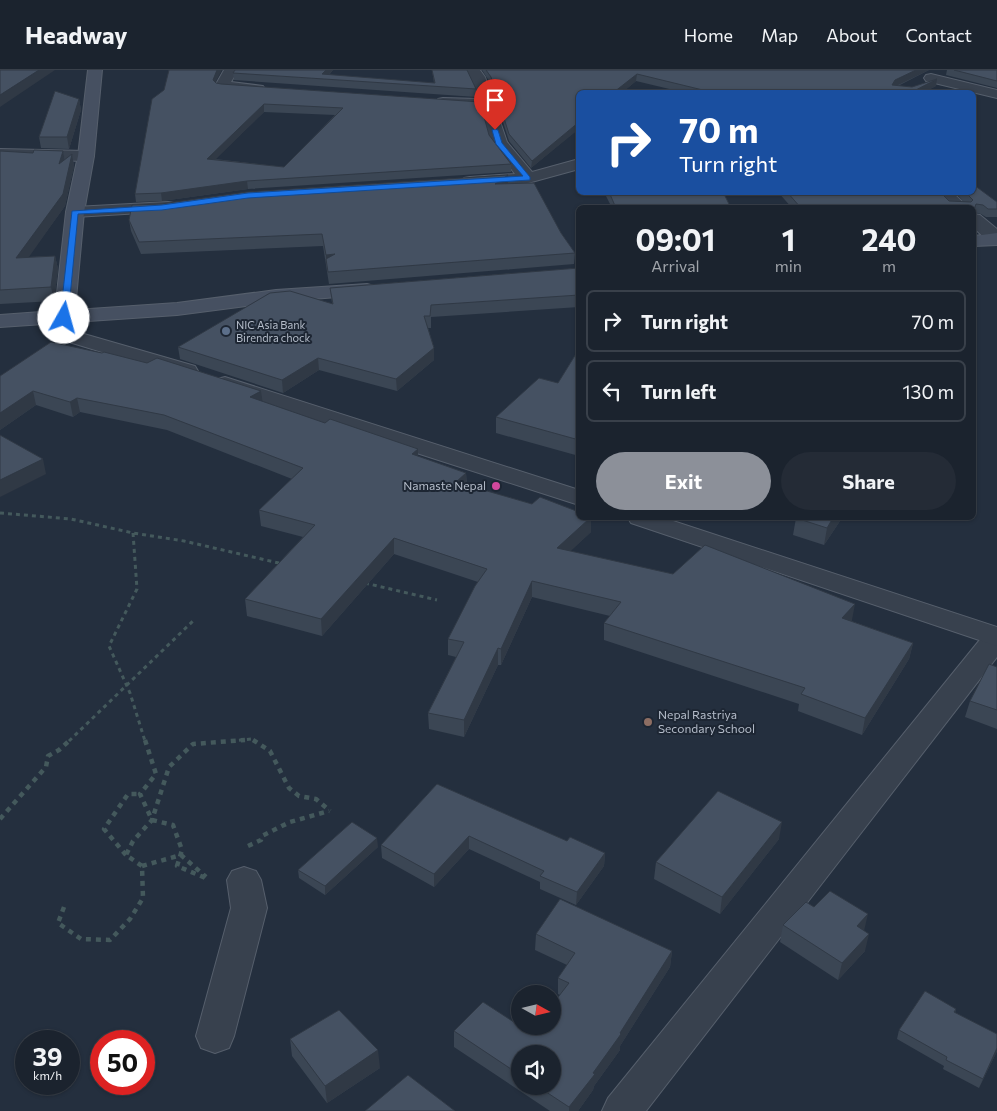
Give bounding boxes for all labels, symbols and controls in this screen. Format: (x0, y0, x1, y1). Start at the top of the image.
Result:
text: Headway (25, 20, 128, 49)
text: Home (684, 24, 733, 46)
text: Map (761, 24, 798, 46)
text: About (826, 24, 878, 46)
text: Contact (906, 24, 972, 46)
pin (474, 79, 516, 130)
icon: arrive (481, 86, 509, 114)
text: 70 m (679, 107, 759, 150)
icon: right (596, 110, 661, 175)
text: Turn right (679, 150, 777, 177)
text: 09:01 (635, 220, 715, 257)
text: 1 (782, 220, 795, 257)
text: 240 (862, 220, 917, 257)
text: Arrival (651, 256, 700, 275)
text: min (775, 256, 802, 275)
text: m (882, 256, 896, 275)
position arrow (37, 291, 89, 343)
icon: right (598, 307, 626, 335)
text: Turn right (641, 310, 728, 333)
text: 70 m (911, 310, 954, 333)
place label: NIC Asia Bank Birendra chock (236, 318, 310, 344)
marker: NIC Asia Bank Birendra chock (220, 325, 232, 337)
icon: left (598, 377, 626, 405)
text: Turn left (641, 380, 716, 403)
text: 130 m (902, 380, 954, 403)
button: Exit (596, 452, 771, 510)
button: Share (781, 452, 956, 510)
place label: Namaste Nepal (403, 478, 486, 492)
marker: Namaste Nepal (490, 480, 502, 492)
place label: Nepal Rastriya Secondary School (658, 707, 755, 735)
marker: Nepal Rastriya Secondary School (642, 716, 654, 728)
north arrow (511, 985, 561, 1035)
map controls (511, 985, 561, 1095)
speed limit sign: 50 (90, 1030, 155, 1095)
text: 39 (33, 1041, 63, 1071)
button: sound (511, 1045, 561, 1095)
text: km/h (33, 1068, 62, 1082)

